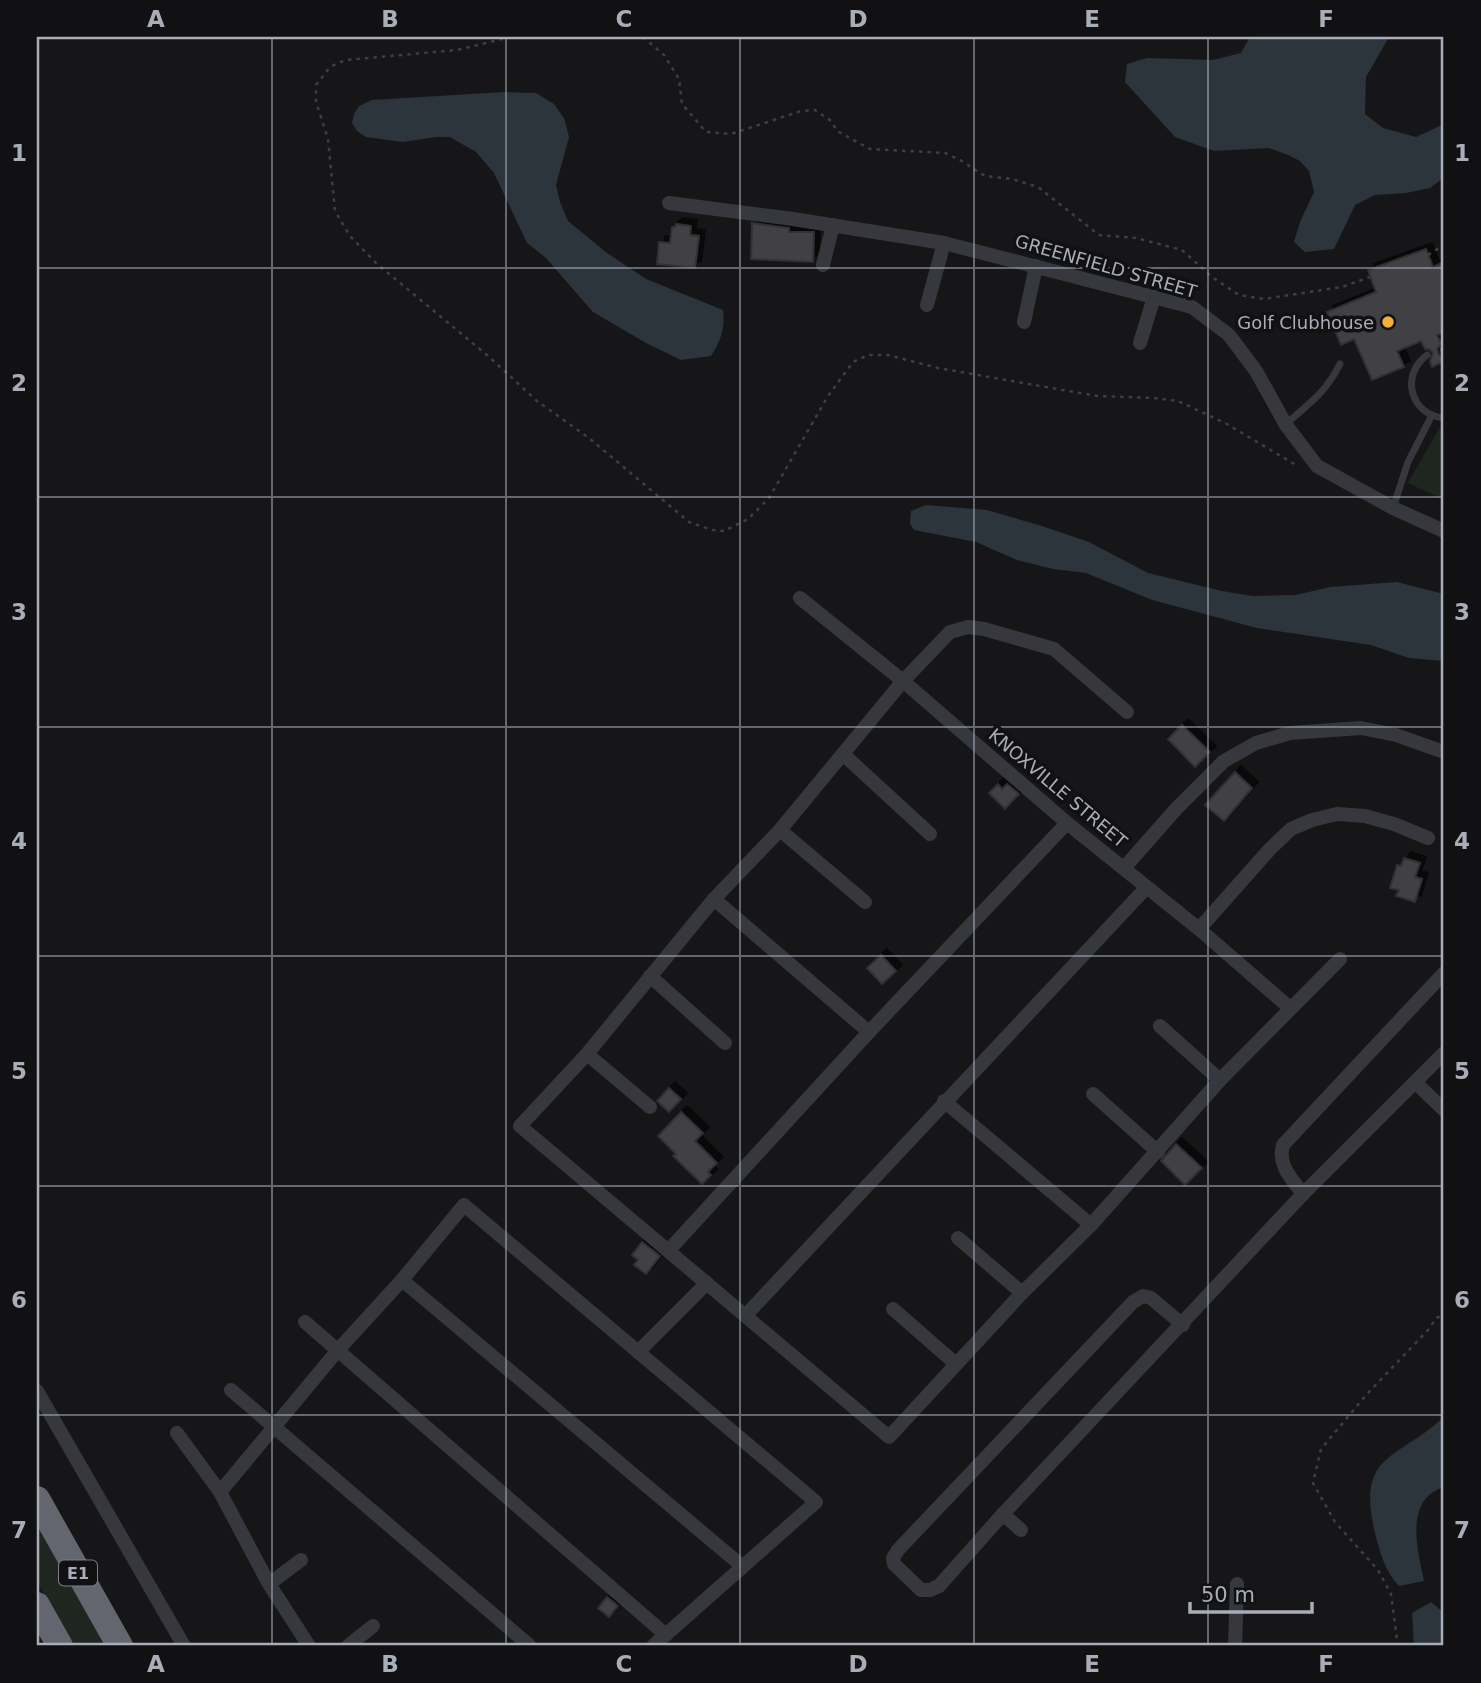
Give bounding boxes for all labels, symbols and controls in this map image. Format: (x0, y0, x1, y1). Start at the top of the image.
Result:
text: A (147, 6, 165, 32)
text: B (381, 6, 399, 32)
text: C (616, 6, 632, 32)
text: D (848, 6, 868, 32)
text: E (1084, 6, 1100, 32)
text: F (1318, 6, 1334, 32)
text: 1 (11, 140, 27, 166)
text: 1 (1454, 140, 1470, 166)
street label: GREENFIELD STREET (1013, 230, 1200, 302)
place label: Golf Clubhouse (1237, 312, 1374, 333)
marker: Golf Clubhouse (1380, 314, 1396, 330)
text: 2 (11, 370, 27, 396)
text: 2 (1454, 370, 1470, 396)
text: 3 (11, 599, 27, 625)
text: 3 (1454, 599, 1470, 625)
street label: KNOXVILLE STREET (985, 724, 1132, 853)
text: 4 (11, 828, 27, 854)
text: 4 (1454, 828, 1470, 854)
text: 5 (11, 1058, 27, 1084)
text: 5 (1454, 1058, 1470, 1084)
text: 6 (11, 1287, 27, 1313)
text: 6 (1454, 1287, 1470, 1313)
text: 7 (11, 1517, 27, 1543)
text: 7 (1454, 1517, 1470, 1543)
road number: E1 (59, 1560, 97, 1586)
scale bar (1190, 1571, 1313, 1615)
text: 50 m (1201, 1583, 1255, 1607)
text: A (147, 1651, 165, 1677)
text: B (381, 1651, 399, 1677)
text: C (616, 1651, 632, 1677)
text: D (848, 1651, 868, 1677)
text: E (1084, 1651, 1100, 1677)
text: F (1318, 1651, 1334, 1677)

